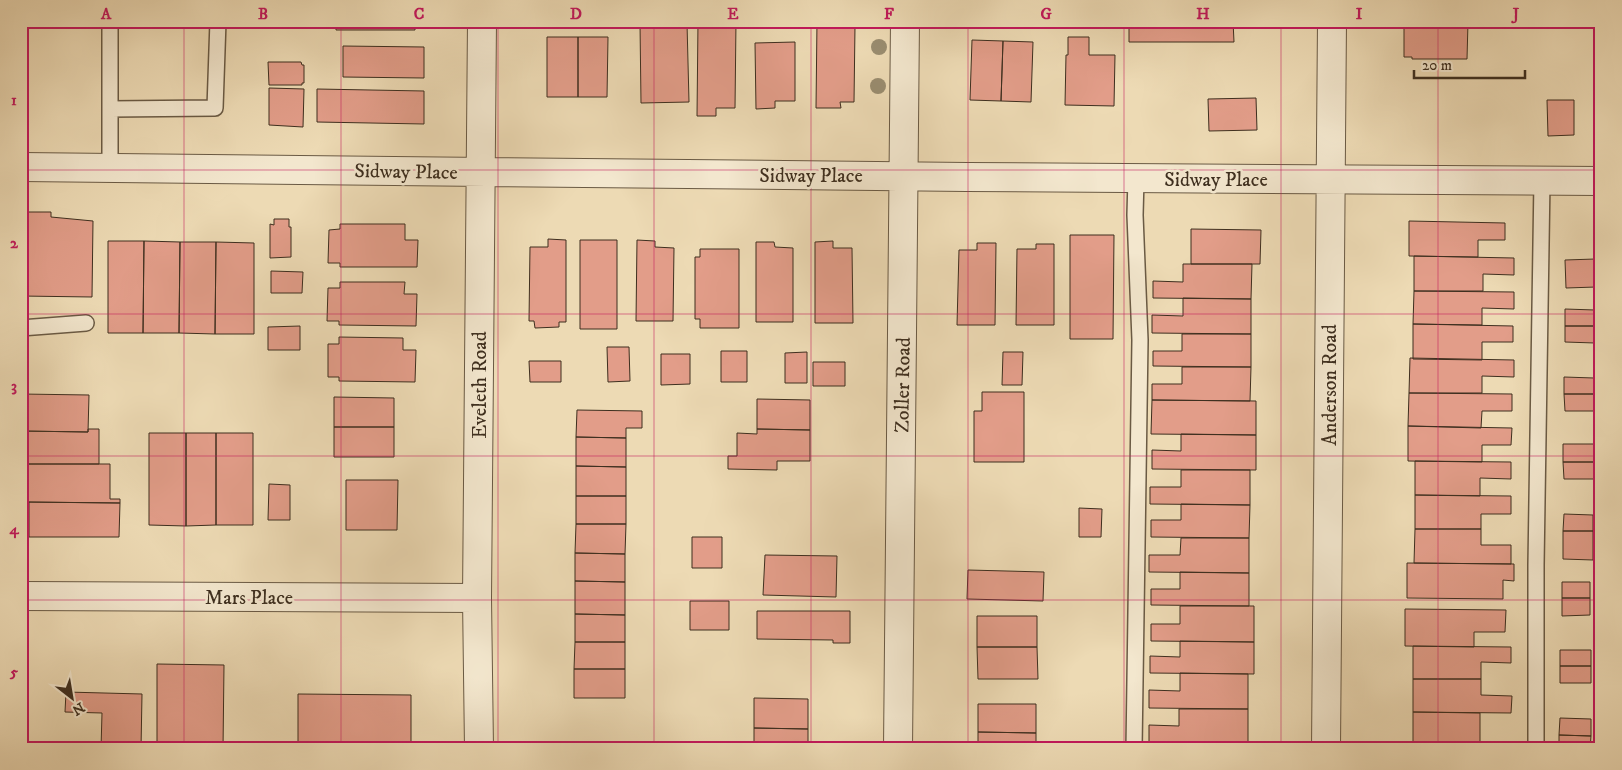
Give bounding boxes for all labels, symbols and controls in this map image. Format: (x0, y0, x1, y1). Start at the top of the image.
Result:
text: A (100, 4, 112, 24)
text: B (258, 4, 268, 24)
text: C (414, 4, 424, 24)
text: D (570, 4, 582, 24)
text: E (727, 4, 739, 24)
text: F (884, 4, 894, 24)
text: G (1040, 4, 1052, 24)
text: H (1196, 4, 1210, 24)
text: I (1356, 4, 1363, 24)
text: J (1511, 4, 1520, 24)
scale bar (1414, 48, 1526, 80)
text: 20 m (1422, 56, 1452, 75)
text: 1 (11, 90, 17, 110)
street label: Sidway Place (354, 159, 458, 186)
street label: Sidway Place (759, 164, 863, 189)
street label: Sidway Place (1164, 168, 1268, 193)
text: 2 (10, 233, 19, 253)
street label: Anderson Road (1318, 324, 1343, 446)
street label: Eveleth Road (468, 331, 493, 439)
street label: Zoller Road (890, 337, 917, 433)
text: 3 (11, 376, 17, 396)
text: 4 (8, 519, 19, 539)
street label: Mars Place (205, 586, 293, 611)
text: 5 (9, 662, 18, 682)
north arrow (48, 672, 98, 722)
text: N (68, 698, 88, 719)

